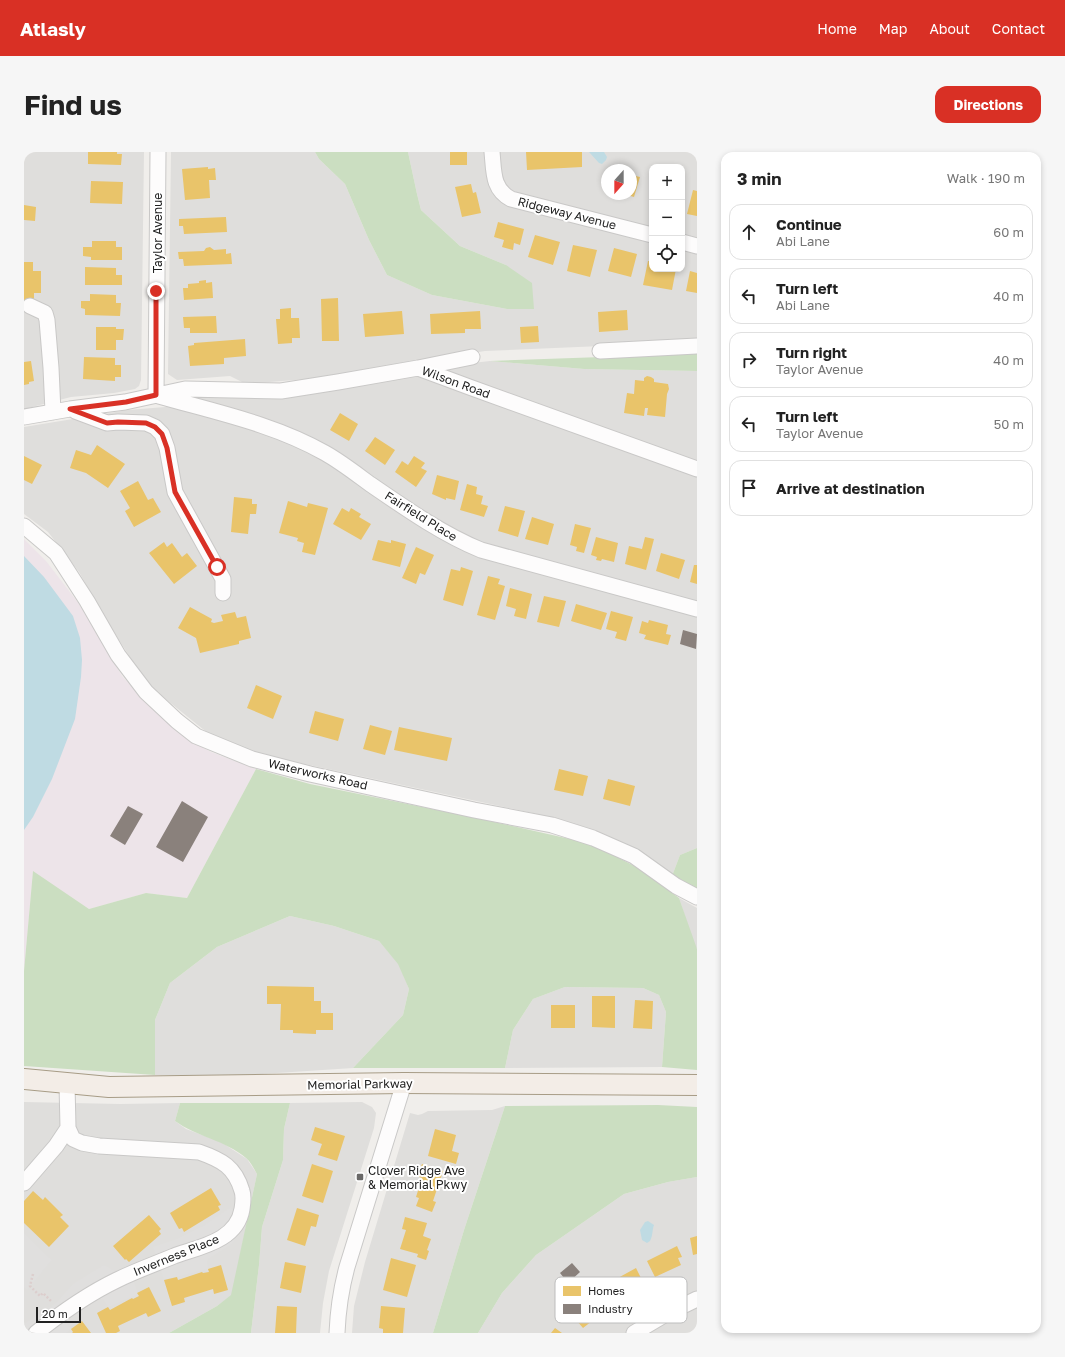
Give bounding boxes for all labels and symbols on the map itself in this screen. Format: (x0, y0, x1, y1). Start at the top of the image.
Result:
north arrow (601, 164, 637, 200)
street label: Taylor Avenue (150, 193, 165, 273)
street label: Ridgeway Avenue (516, 193, 618, 233)
route end (147, 282, 165, 300)
street label: Wilson Road (420, 363, 492, 401)
street label: Fairfield Place (382, 488, 460, 544)
route start (208, 558, 226, 576)
street label: Waterworks Road (267, 755, 369, 793)
street label: Memorial Parkway (307, 1076, 413, 1092)
place label: Clover Ridge Ave & Memorial Pkwy (368, 1163, 467, 1192)
marker: Clover Ridge Ave & Memorial Pkwy (355, 1172, 365, 1182)
street label: Inverness Place (131, 1231, 221, 1279)
legend (555, 1277, 687, 1323)
text: Homes (588, 1284, 625, 1297)
text: Industry (588, 1302, 633, 1315)
scale bar (36, 1305, 81, 1324)

